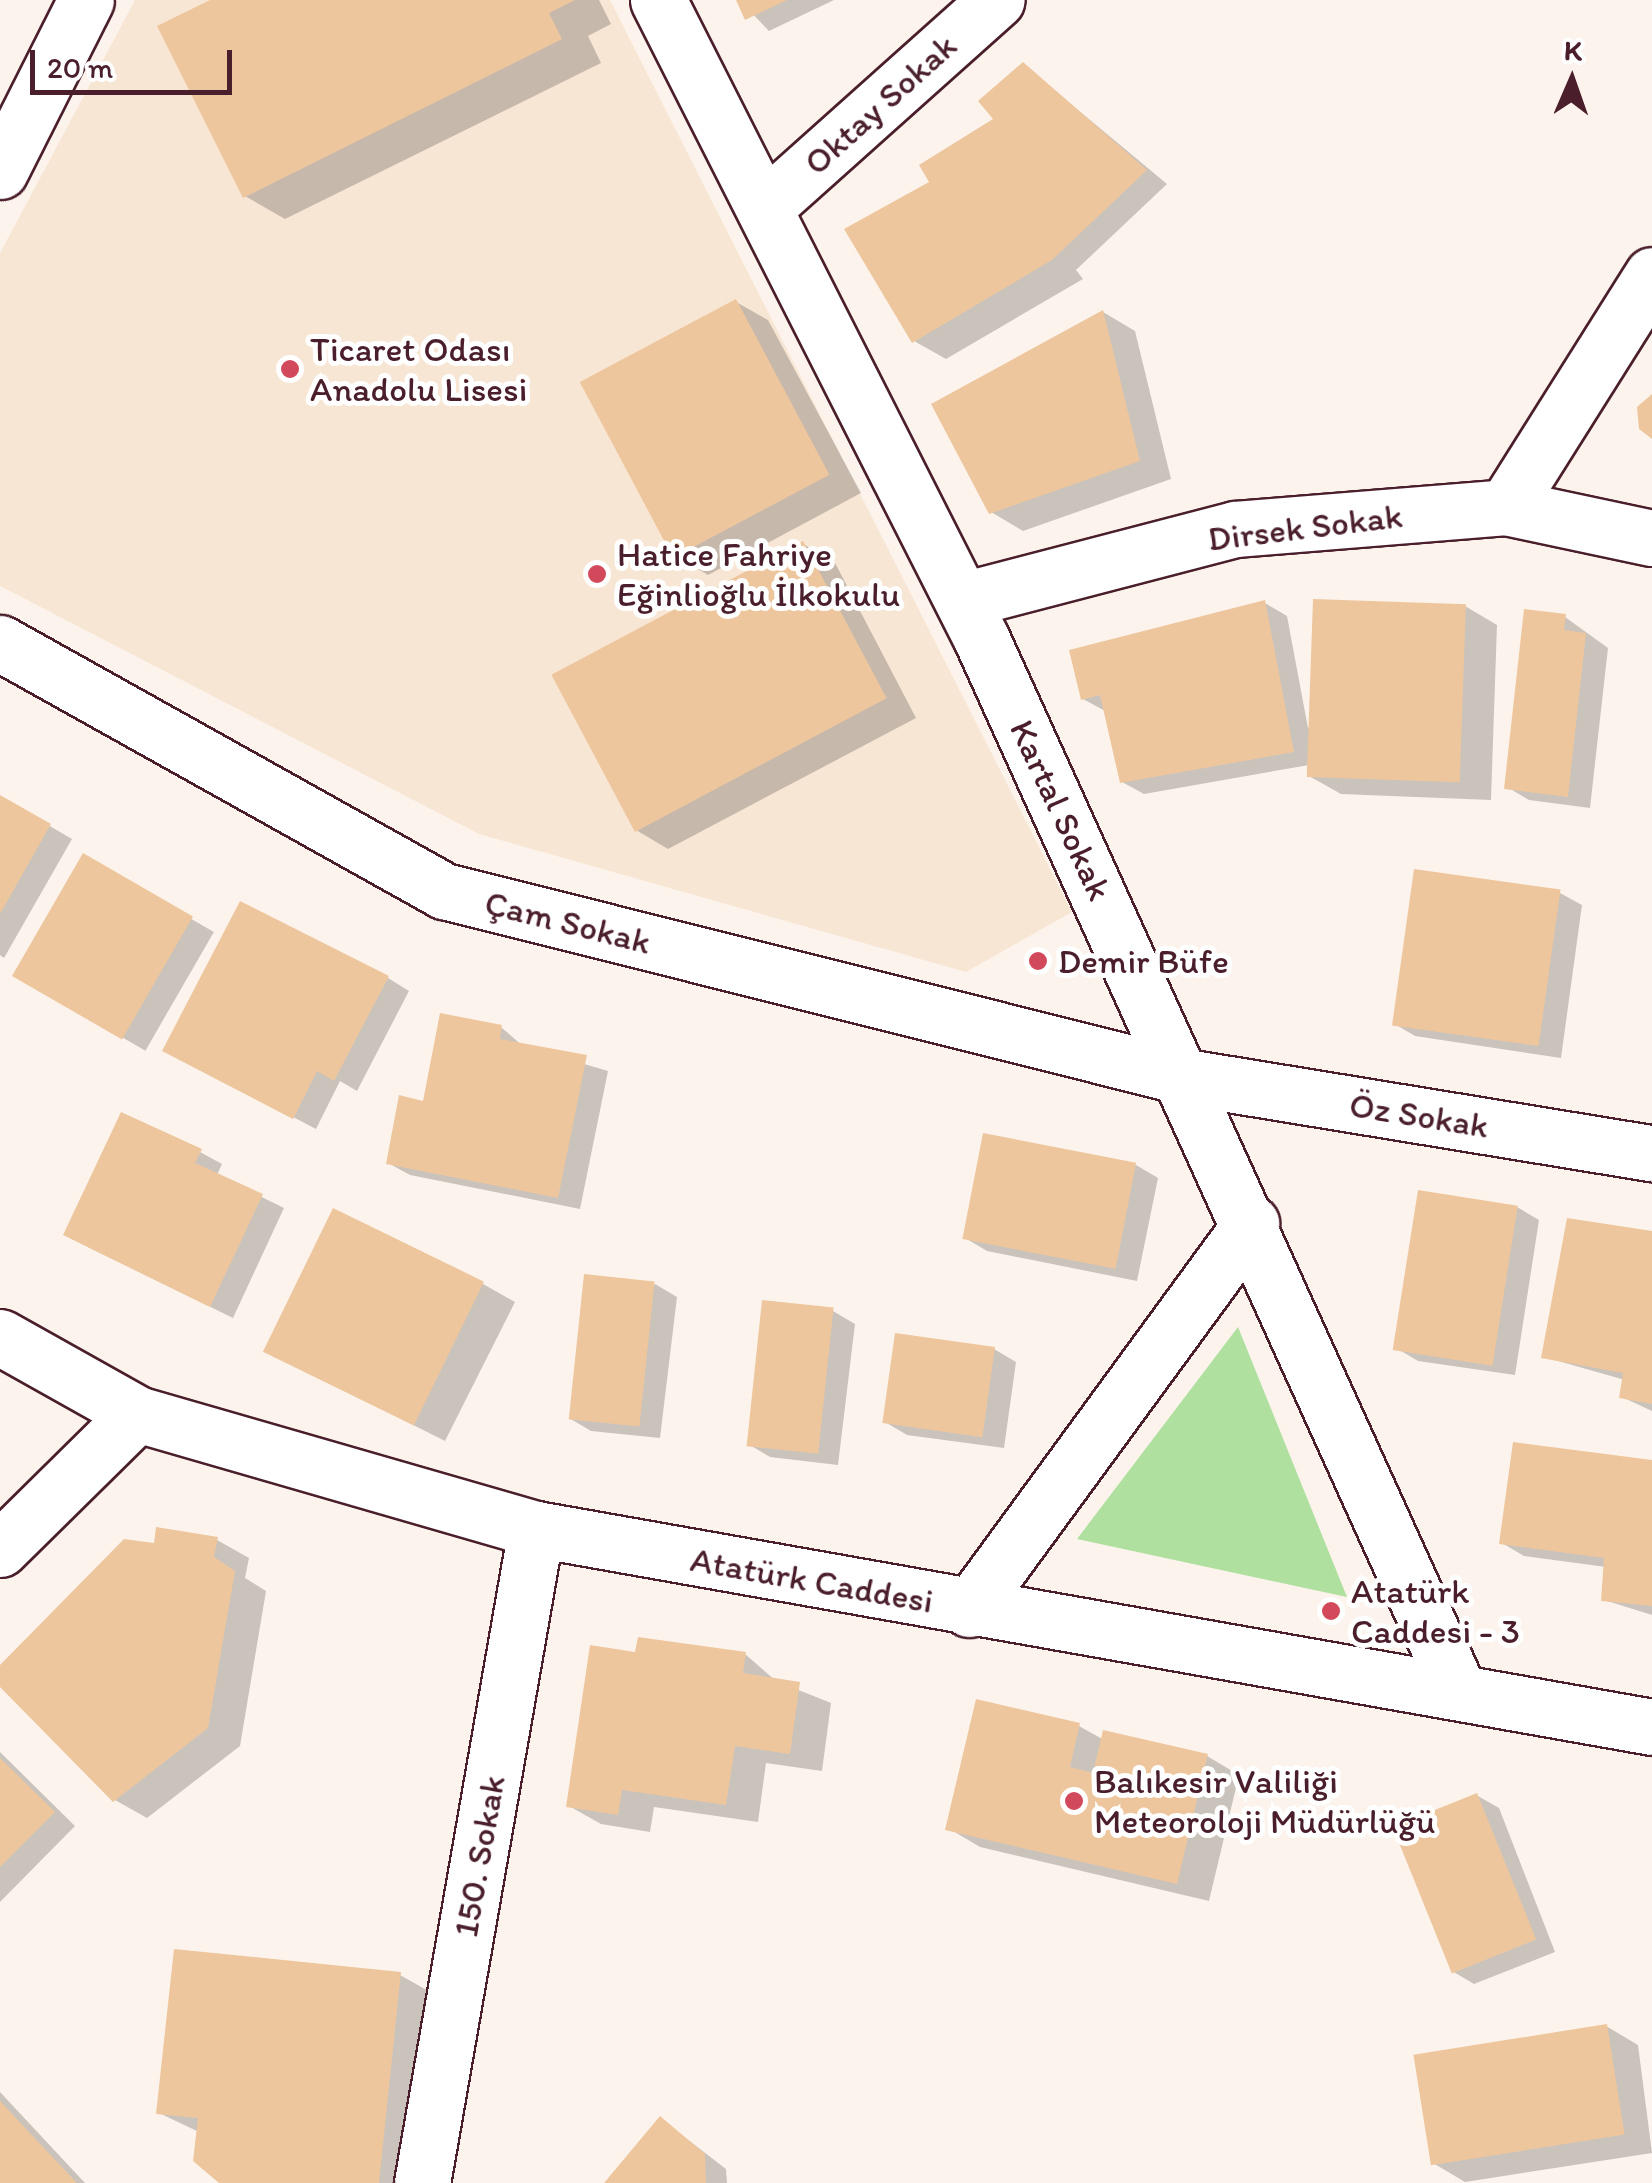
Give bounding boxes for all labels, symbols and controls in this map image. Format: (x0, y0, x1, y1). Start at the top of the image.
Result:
street label: Oktay Sokak (795, 25, 965, 183)
scale bar (35, 30, 238, 92)
north arrow (1522, 30, 1622, 130)
text: K (1564, 33, 1583, 67)
text: 20 m (47, 49, 113, 86)
place label: Ticaret Odası Anadolu Lisesi (310, 328, 527, 410)
marker: Ticaret Odası Anadolu Lisesi (279, 358, 301, 380)
street label: Dirsek Sokak (1206, 494, 1404, 560)
place label: Hatice Fahriye Eğinlioğlu İlkokulu (617, 533, 900, 615)
marker: Hatice Fahriye Eğinlioğlu İlkokulu (586, 563, 608, 585)
street label: Kartal Sokak (1001, 714, 1121, 906)
street label: Çam Sokak (481, 881, 655, 963)
place label: Demir Büfe (1058, 940, 1228, 982)
marker: Demir Büfe (1027, 950, 1049, 972)
street label: Öz Sokak (1346, 1083, 1492, 1147)
street label: Atatürk Caddesi (687, 1538, 937, 1622)
place label: Atatürk Caddesi - 3 (1351, 1570, 1520, 1652)
marker: Atatürk Caddesi - 3 (1320, 1600, 1342, 1622)
place label: Balıkesir Valiliği Meteoroloji Müdürlüğü (1094, 1760, 1435, 1842)
street label: 150. Sokak (444, 1772, 514, 1940)
marker: Balıkesir Valiliği Meteoroloji Müdürlüğü (1063, 1790, 1085, 1812)

